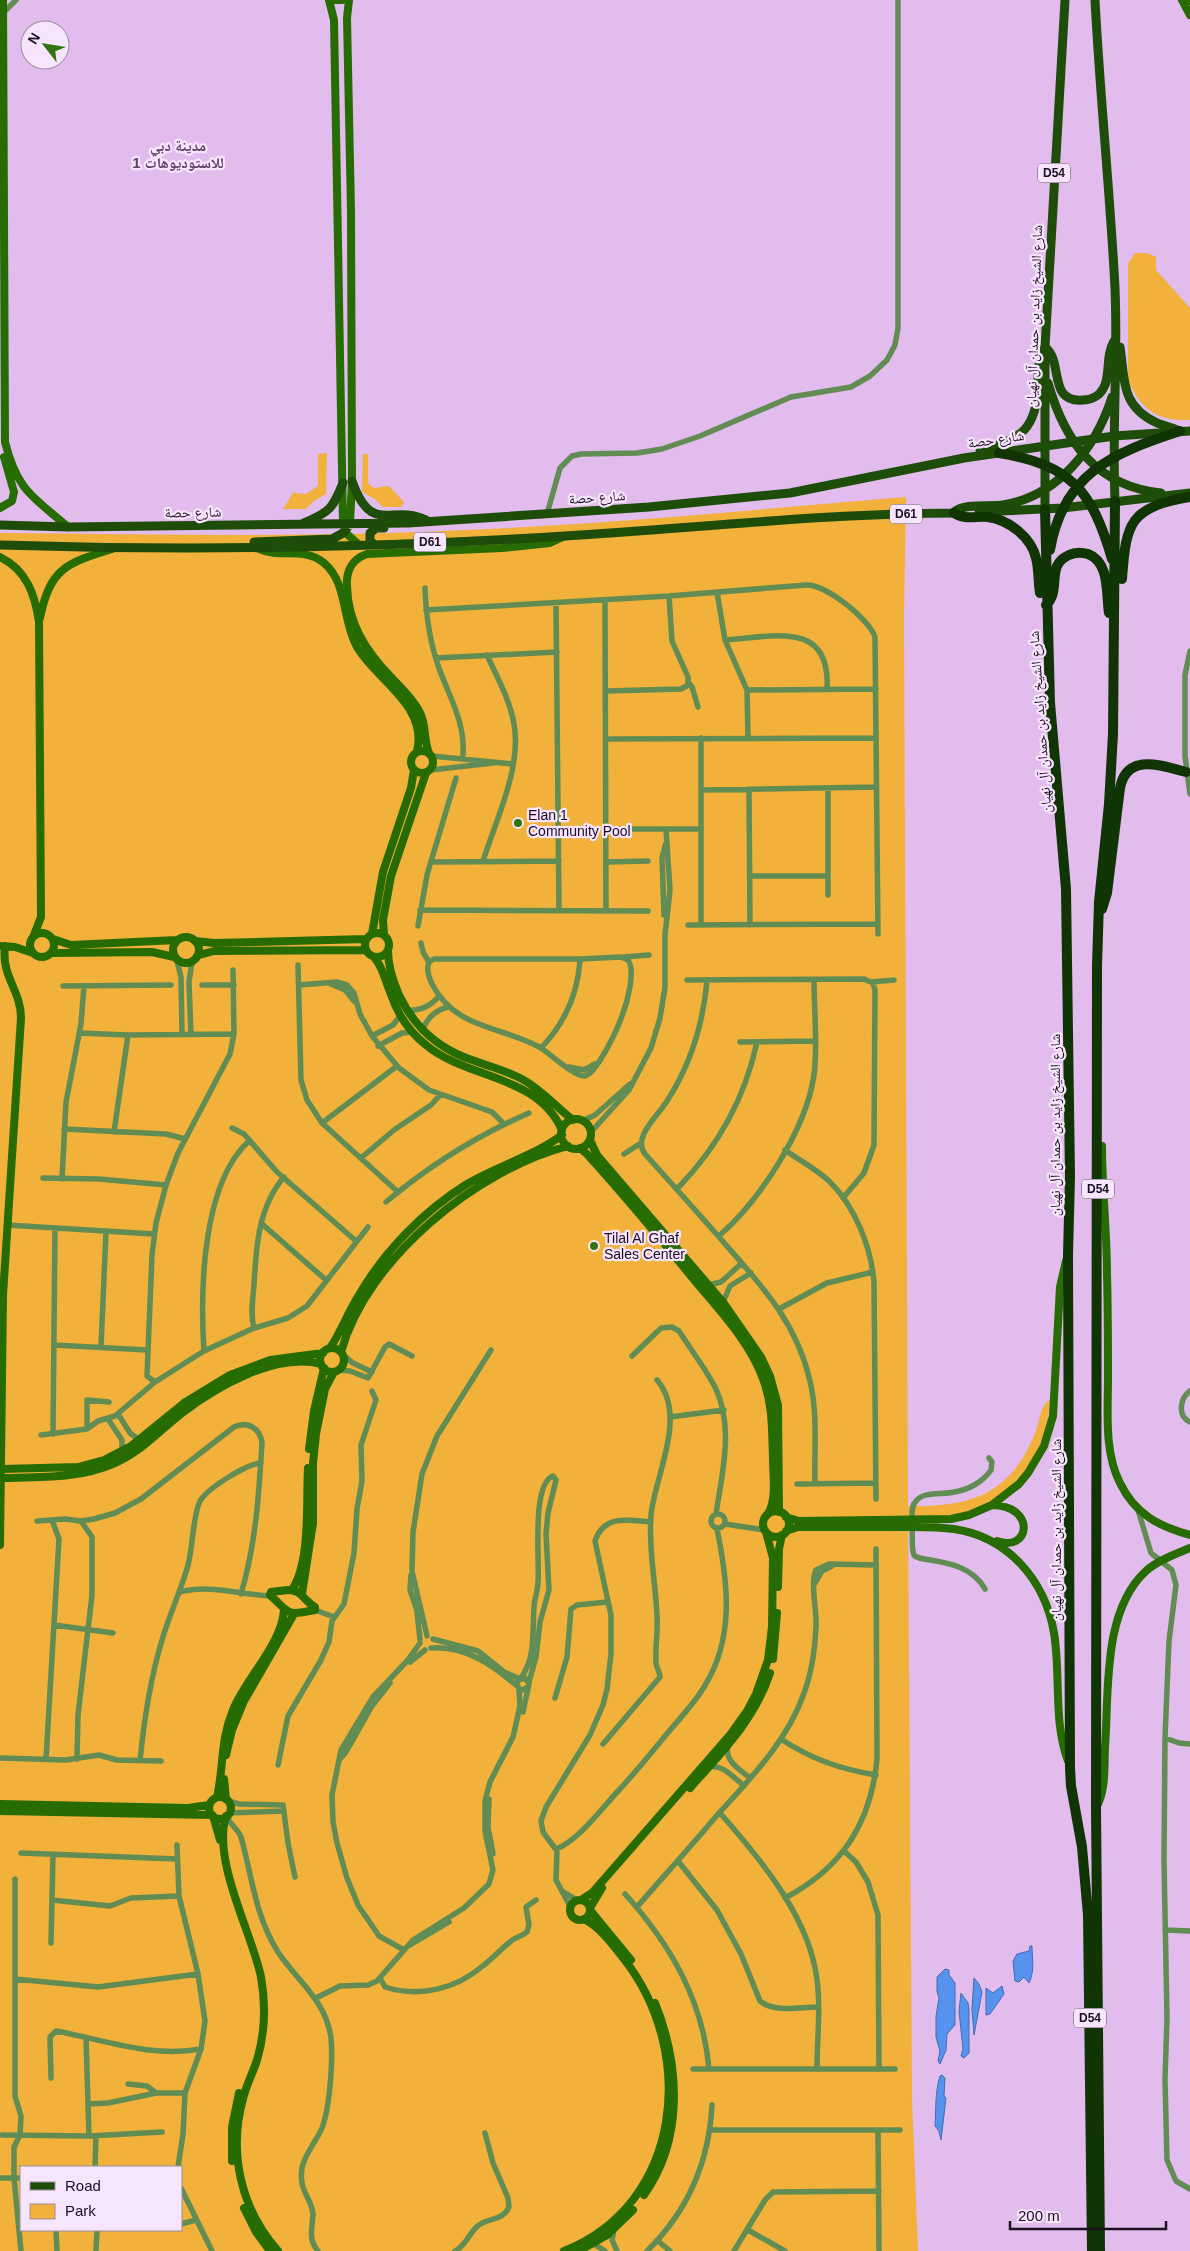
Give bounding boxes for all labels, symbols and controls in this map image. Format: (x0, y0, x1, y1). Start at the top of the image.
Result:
north arrow (20, 20, 70, 70)
text: N (24, 30, 43, 47)
district label: مدينة دبي للاستوديوهات 1 (132, 137, 224, 171)
road number: D54 (1038, 164, 1070, 182)
street label: شارع الشيخ زايد بن حمدان آل نهيان (1023, 224, 1047, 408)
street label: شارع حصة (967, 427, 1025, 453)
street label: شارع حصة (568, 487, 626, 509)
street label: شارع حصة (165, 504, 221, 522)
road number: D61 (890, 504, 922, 524)
road number: D61 (414, 532, 446, 552)
street label: شارع الشيخ زايد بن حمدان آل نهيان (1026, 630, 1056, 814)
place label: Elan 1 Community Pool (528, 807, 631, 839)
marker: Elan 1 Community Pool (512, 817, 524, 829)
street label: شارع الشيخ زايد بن حمدان آل نهيان (1047, 1034, 1065, 1216)
road number: D54 (1082, 1180, 1114, 1198)
place label: Tilal Al Ghaf Sales Center (604, 1230, 685, 1262)
marker: Tilal Al Ghaf Sales Center (588, 1240, 600, 1252)
street label: شارع الشيخ زايد بن حمدان آل نهيان (1048, 1439, 1066, 1621)
road number: D54 (1074, 2009, 1106, 2028)
legend (20, 2166, 182, 2231)
text: Road (65, 2177, 101, 2194)
scale bar (1010, 2198, 1166, 2230)
text: Park (65, 2202, 96, 2219)
text: 200 m (1018, 2207, 1060, 2224)

